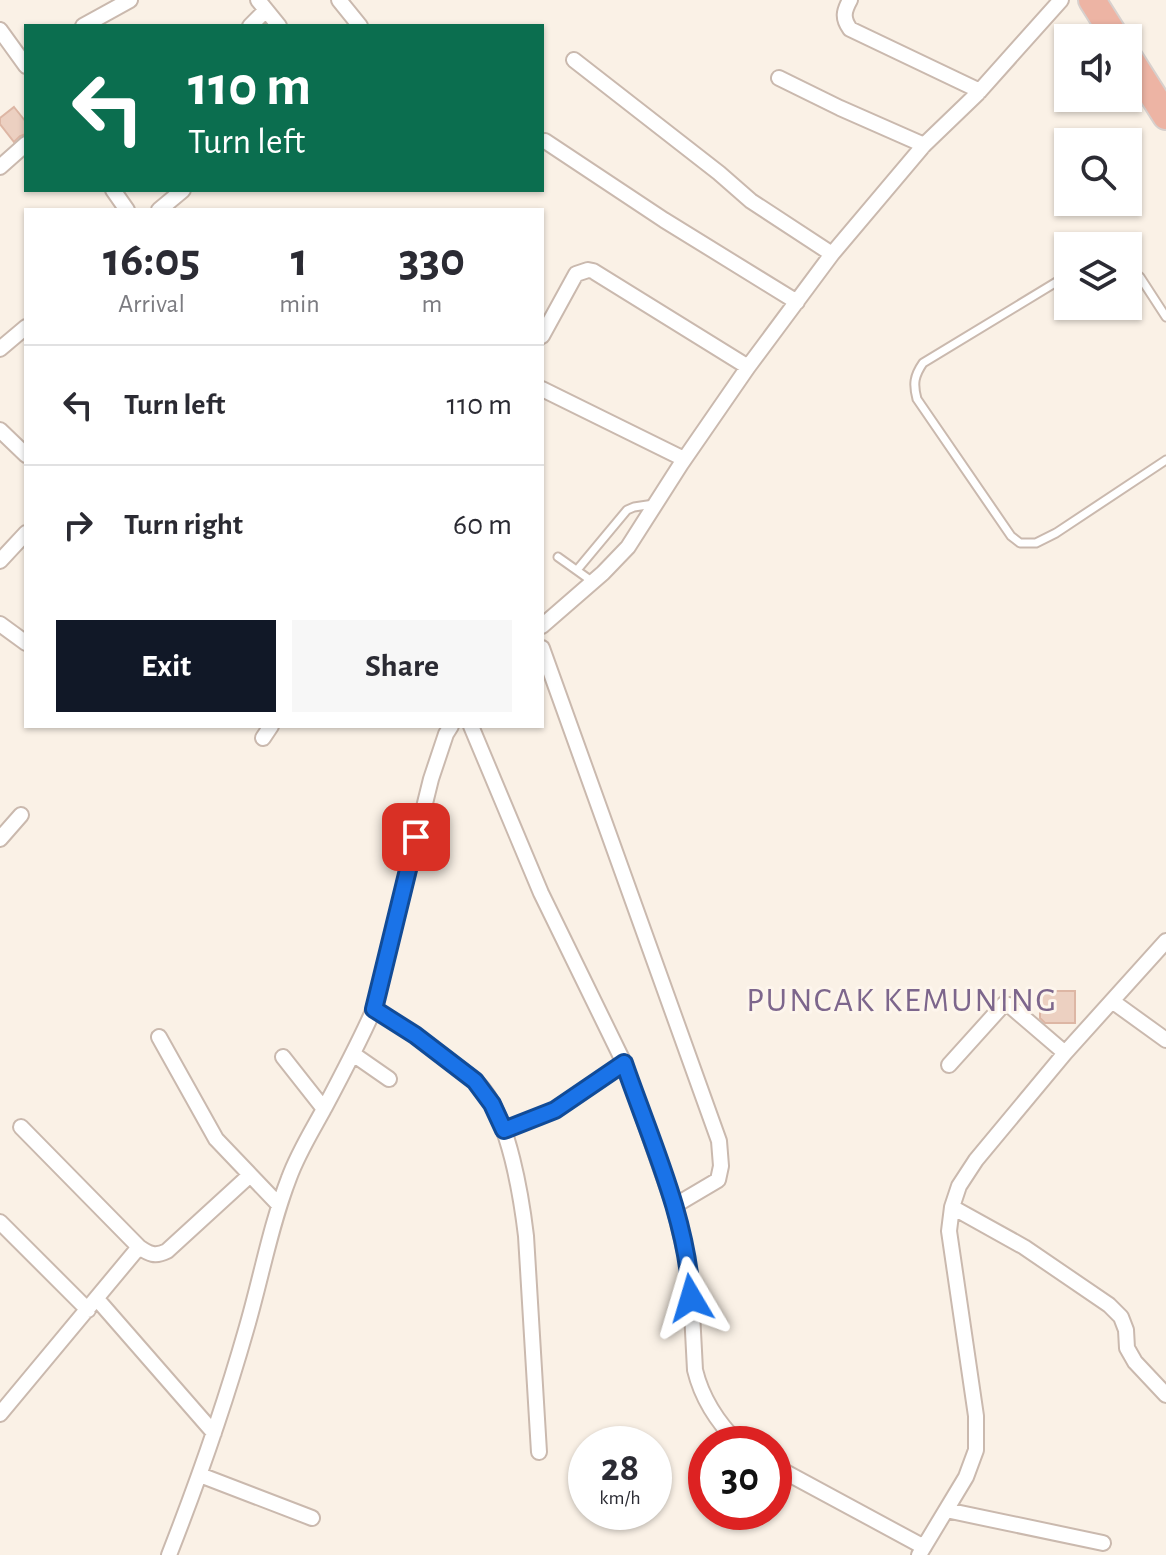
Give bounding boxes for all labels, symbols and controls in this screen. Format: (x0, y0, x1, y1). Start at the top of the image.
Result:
map controls (1054, 24, 1142, 320)
button: sound (1054, 24, 1142, 112)
icon: left (56, 56, 160, 160)
text: 110 m (188, 59, 311, 115)
text: Turn left (188, 124, 305, 160)
button: search (1054, 128, 1142, 216)
button: layers (1054, 232, 1142, 320)
text: 16:05 (103, 237, 200, 285)
text: 1 (291, 237, 308, 285)
text: 330 (399, 237, 465, 285)
text: Arrival (118, 291, 185, 317)
text: min (279, 291, 320, 317)
text: m (421, 291, 442, 317)
icon: left (56, 383, 100, 427)
text: Turn left (124, 390, 225, 420)
text: 110 m (447, 390, 512, 420)
icon: right (56, 503, 100, 547)
text: Turn right (124, 510, 243, 540)
text: 60 m (453, 510, 512, 540)
button: Exit (56, 620, 276, 712)
button: Share (292, 620, 512, 712)
pin (382, 803, 450, 871)
icon: arrive (394, 815, 438, 859)
district label: PUNCAK KEMUNING (746, 984, 1058, 1018)
position arrow (649, 1256, 733, 1340)
speed limit sign: 30 (688, 1426, 792, 1530)
text: 28 (601, 1448, 639, 1488)
text: km/h (599, 1488, 641, 1508)

